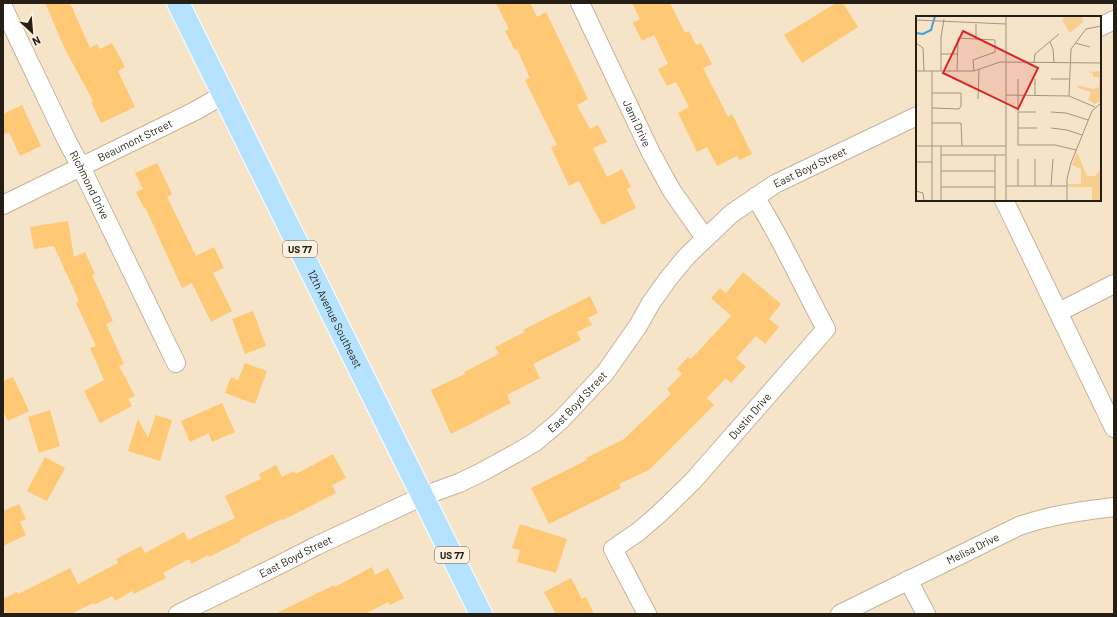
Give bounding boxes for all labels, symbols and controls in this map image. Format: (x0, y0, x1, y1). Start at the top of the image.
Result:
north arrow (12, 12, 52, 52)
inset map (916, 16, 1101, 201)
text: N (30, 34, 43, 49)
street label: Jami Drive (621, 97, 654, 149)
street label: Beaumont Street (95, 116, 174, 164)
street label: East Boyd Street (771, 144, 848, 190)
street label: Richmond Drive (67, 148, 112, 221)
road number: US 77 (283, 241, 317, 257)
street label: 12th Avenue Southeast (305, 268, 365, 370)
street label: East Boyd Street (545, 368, 609, 435)
street label: Dustin Drive (726, 390, 773, 442)
street label: Melisa Drive (944, 530, 1001, 567)
street label: East Boyd Street (257, 532, 334, 580)
road number: US 77 (435, 547, 469, 563)

